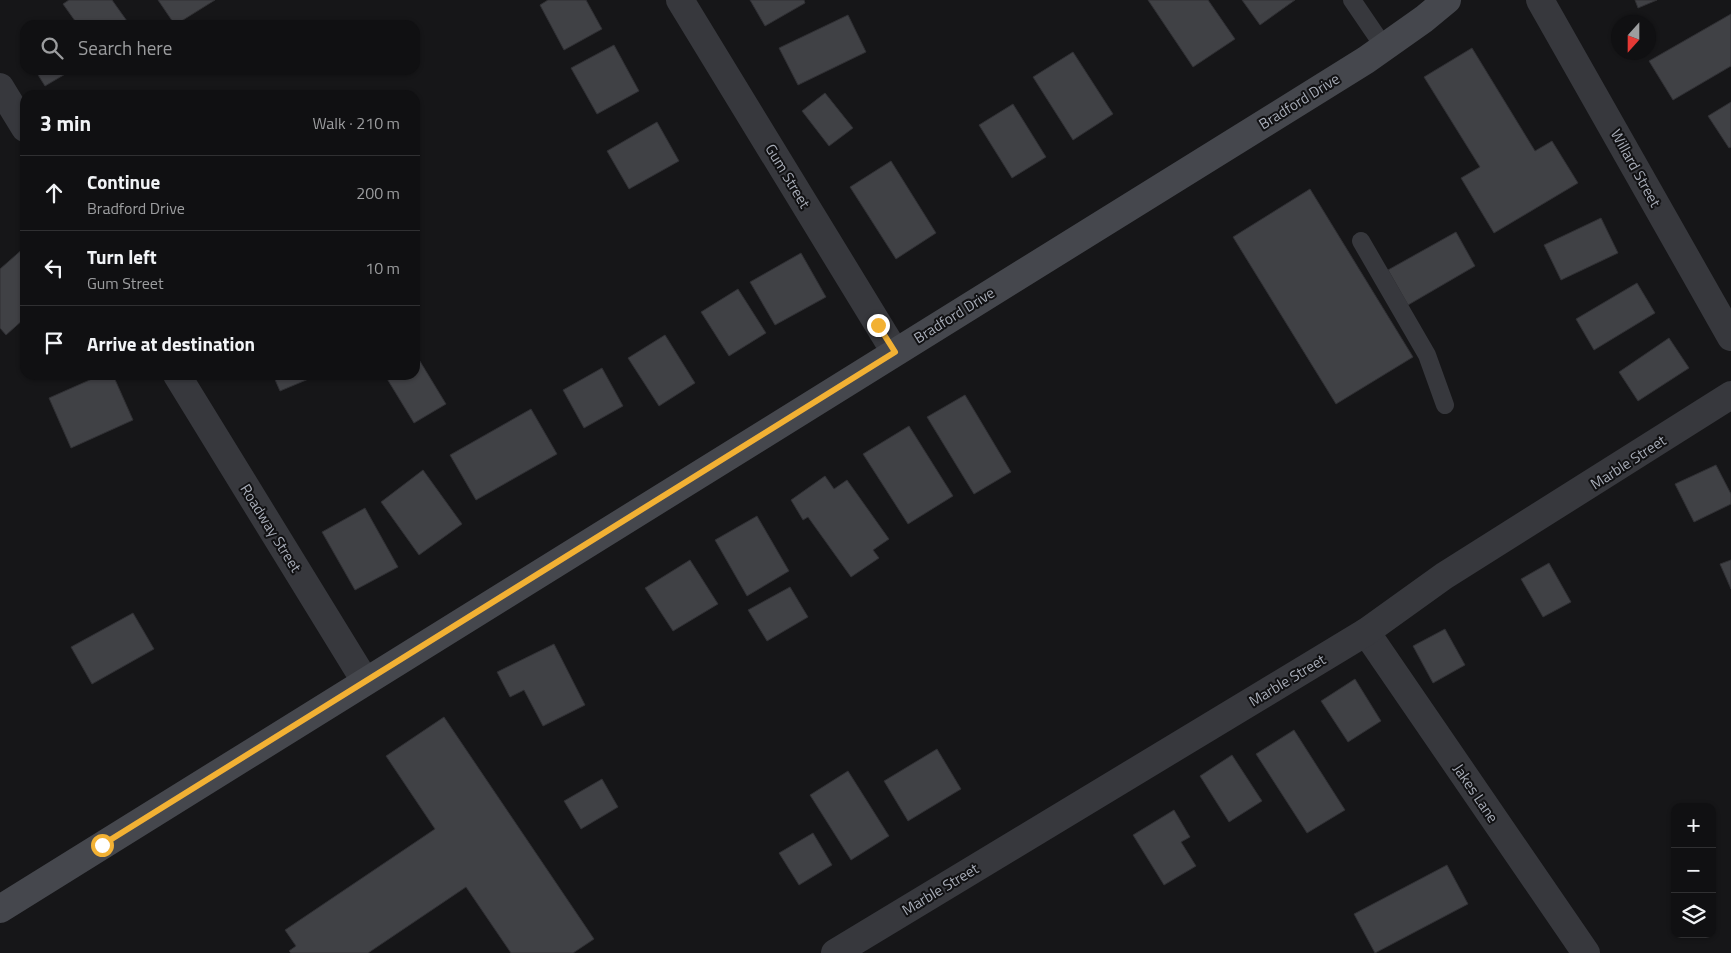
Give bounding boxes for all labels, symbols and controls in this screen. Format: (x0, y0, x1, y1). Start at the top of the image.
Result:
north arrow (1611, 15, 1656, 60)
search box (20, 20, 420, 75)
text: Search here (78, 33, 172, 62)
icon: search (38, 34, 66, 62)
street label: Bradford Drive (1254, 67, 1344, 135)
text: 3 min (40, 107, 91, 139)
text: Walk · 210 m (312, 111, 400, 135)
street label: Willard Street (1605, 125, 1667, 212)
street label: Gum Street (760, 139, 817, 213)
text: Continue (87, 167, 160, 196)
icon: ahead (40, 179, 68, 207)
text: 200 m (356, 181, 400, 205)
text: Bradford Drive (87, 196, 185, 220)
text: Turn left (87, 242, 157, 271)
icon: left (40, 254, 68, 282)
text: 10 m (365, 256, 400, 280)
text: Gum Street (87, 271, 164, 295)
street label: Bradford Drive (909, 281, 999, 349)
route end (867, 314, 890, 337)
icon: arrive (40, 329, 68, 357)
text: Arrive at destination (87, 329, 255, 358)
street label: Marble Street (1586, 428, 1671, 495)
street label: Roadway Street (235, 479, 308, 577)
street label: Marble Street (1244, 648, 1330, 712)
street label: Jakes Lane (1448, 759, 1504, 827)
map controls (1671, 803, 1716, 938)
button: + (1671, 803, 1716, 848)
route start (91, 834, 114, 857)
button: − (1671, 848, 1716, 893)
street label: Marble Street (897, 857, 983, 921)
button: layers (1671, 893, 1716, 938)

